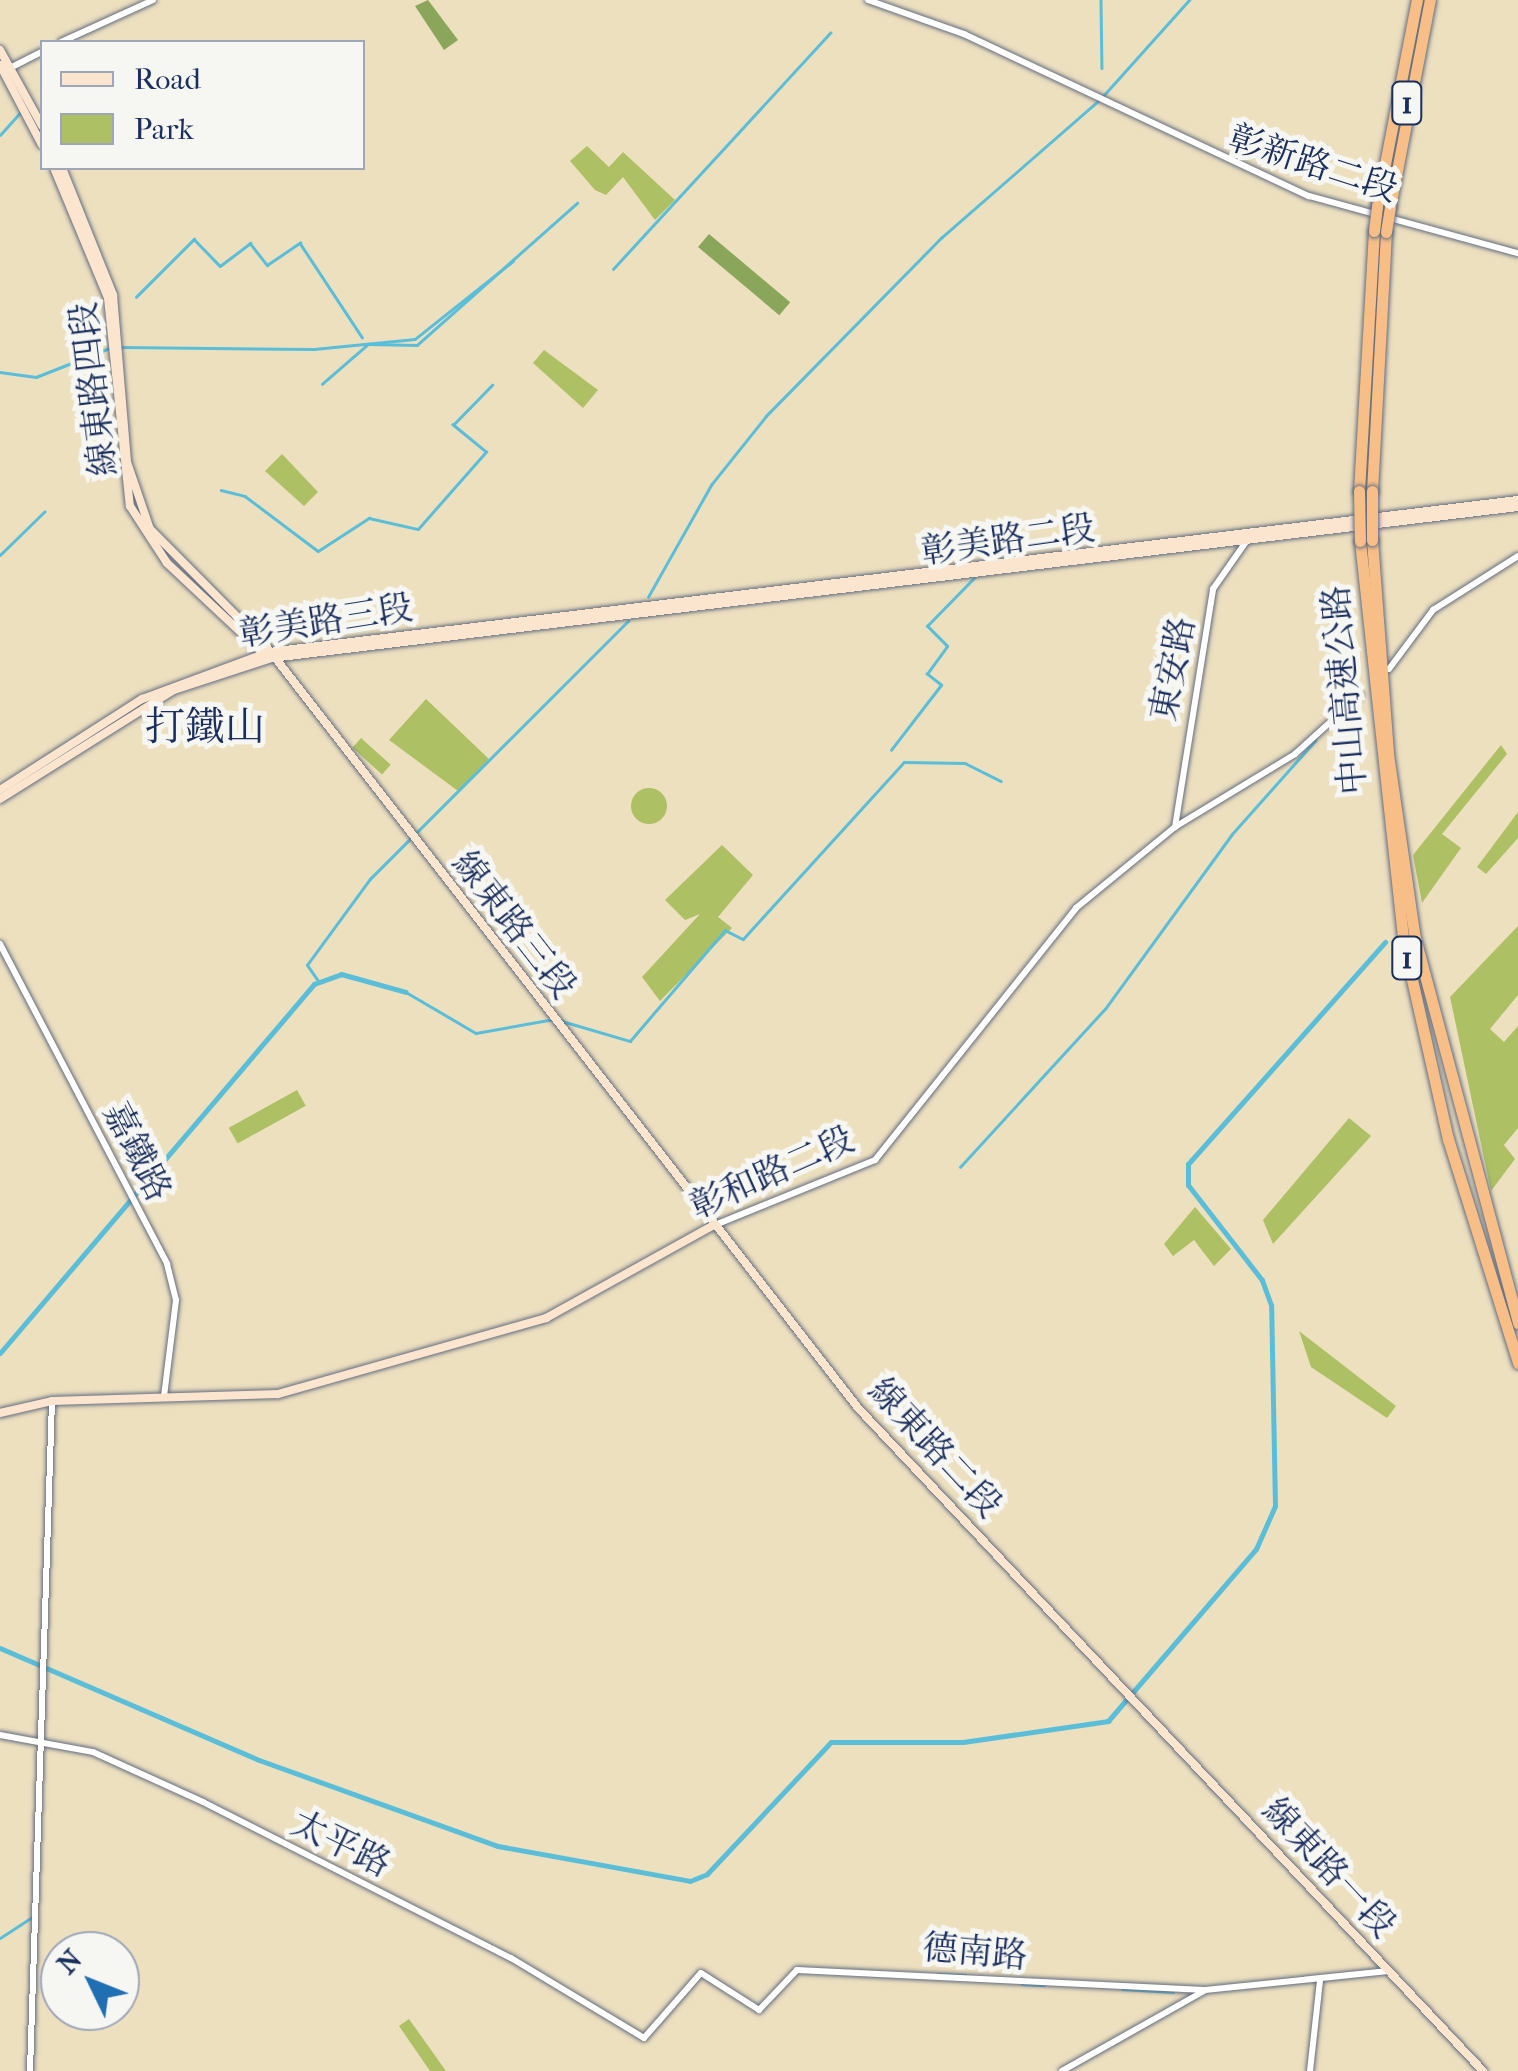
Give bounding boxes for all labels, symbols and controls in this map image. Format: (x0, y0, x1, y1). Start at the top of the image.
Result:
legend (40, 40, 365, 170)
text: Road (134, 62, 201, 97)
road number: 1 (1390, 76, 1424, 130)
text: Park (134, 112, 194, 147)
street label: 彰新路二段 (1223, 117, 1403, 211)
street label: 線東路四段 (62, 300, 126, 478)
street label: 彰美路二段 (918, 507, 1098, 573)
street label: 中山高速公路 (1315, 584, 1375, 796)
street label: 彰美路三段 (236, 587, 416, 655)
street label: 東安路 (1142, 613, 1204, 725)
district label: 打鐵山 (145, 703, 265, 751)
street label: 線東路三段 (444, 843, 584, 1007)
road number: 1 (1390, 931, 1424, 985)
street label: 嘉鐵路 (94, 1096, 180, 1208)
street label: 彰和路二段 (684, 1118, 860, 1228)
street label: 線東路二段 (860, 1370, 1010, 1526)
street label: 線東路一段 (1254, 1790, 1404, 1946)
street label: 太平路 (285, 1802, 397, 1886)
street label: 德南路 (921, 1927, 1029, 1977)
north arrow (40, 1931, 140, 2031)
text: N (50, 1943, 88, 1981)

